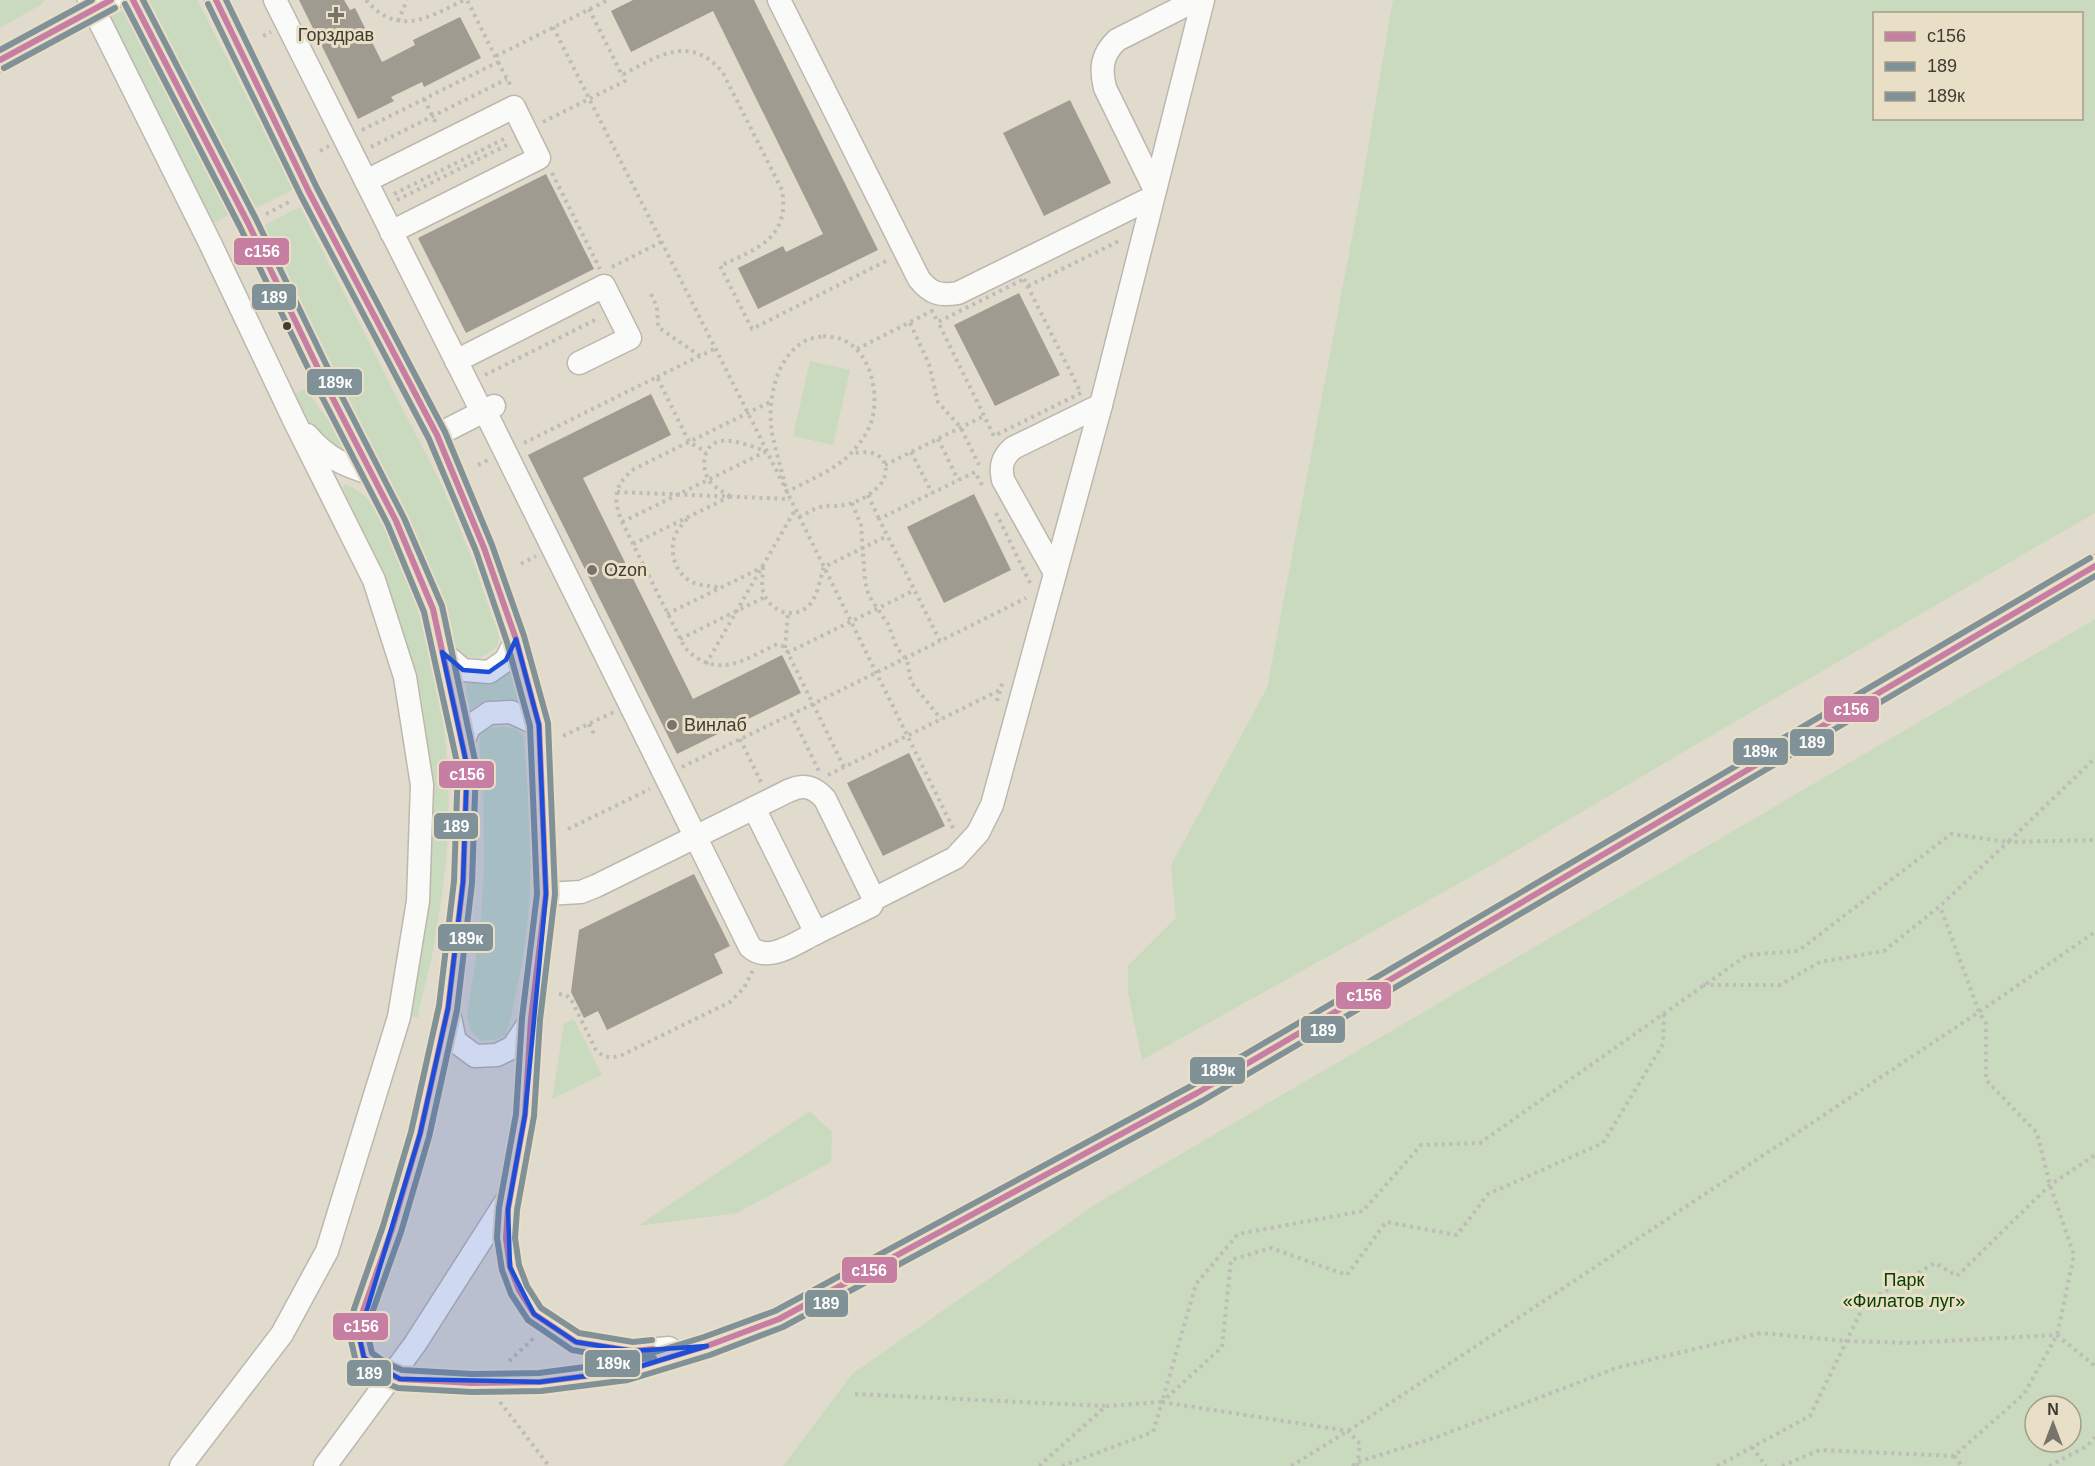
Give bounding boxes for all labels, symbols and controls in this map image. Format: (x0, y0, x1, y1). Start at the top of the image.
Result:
marker: Горздрав (329, 8, 343, 22)
legend (1873, 12, 2083, 120)
place label: Горздрав (298, 25, 374, 45)
text: с156 (1927, 26, 1966, 46)
text: 189 (1927, 56, 1957, 76)
text: 189к (1927, 86, 1965, 106)
line badge: с156 (233, 237, 290, 266)
text: с156 (244, 243, 280, 260)
line badge: 189 (251, 283, 297, 311)
text: 189 (261, 289, 287, 306)
unlabelled marker (281, 320, 293, 332)
line badge: 189к (306, 368, 363, 396)
text: 189к (318, 374, 353, 391)
place label: Ozon (604, 560, 647, 580)
marker: Ozon (585, 563, 599, 577)
line badge: с156 (1823, 695, 1880, 723)
text: с156 (1833, 701, 1869, 718)
place label: Винлаб (684, 715, 747, 735)
marker: Винлаб (665, 718, 679, 732)
line badge: 189 (1789, 728, 1835, 757)
text: 189 (1799, 734, 1825, 751)
line badge: 189к (1732, 737, 1789, 766)
text: 189к (1743, 743, 1778, 760)
line badge: с156 (438, 760, 495, 789)
text: с156 (449, 766, 485, 783)
line badge: 189 (433, 812, 479, 840)
text: 189 (443, 818, 469, 835)
line badge: 189к (437, 923, 494, 952)
text: 189к (449, 930, 484, 947)
line badge: с156 (1335, 981, 1392, 1010)
text: с156 (1346, 987, 1382, 1004)
line badge: 189 (1300, 1015, 1346, 1044)
text: 189 (1310, 1022, 1336, 1039)
line badge: 189к (1189, 1056, 1246, 1085)
text: 189к (1201, 1062, 1236, 1079)
line badge: с156 (841, 1256, 898, 1284)
text: с156 (851, 1262, 887, 1279)
park label: Парк «Филатов луг» (1843, 1270, 1965, 1311)
line badge: 189 (804, 1289, 849, 1318)
text: 189 (813, 1295, 839, 1312)
line badge: с156 (332, 1312, 389, 1341)
text: с156 (343, 1318, 379, 1335)
line badge: 189к (584, 1349, 641, 1378)
text: 189к (596, 1355, 631, 1372)
line badge: 189 (346, 1359, 392, 1387)
text: 189 (356, 1365, 382, 1382)
north arrow (2023, 1394, 2083, 1454)
text: N (2047, 1401, 2059, 1418)

